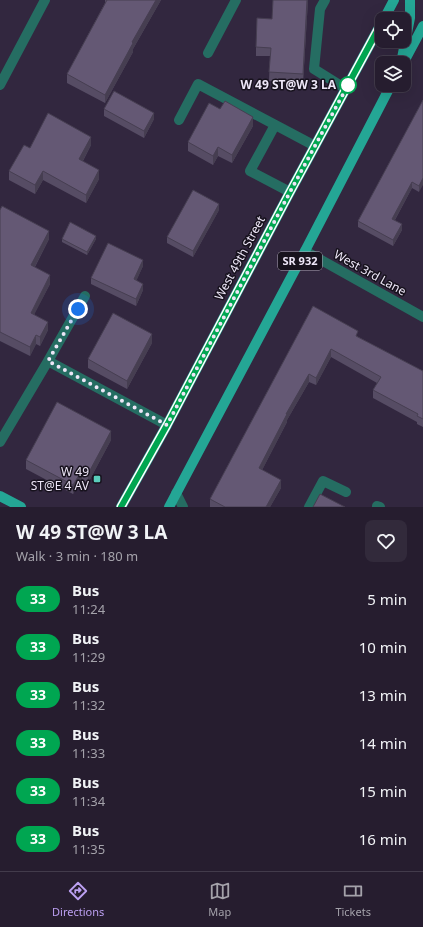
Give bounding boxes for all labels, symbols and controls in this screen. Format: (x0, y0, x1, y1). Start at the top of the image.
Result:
map controls (375, 12, 411, 92)
button: locate (375, 12, 411, 48)
button: layers (375, 56, 411, 92)
place label: W 49 ST@W 3 LA (240, 76, 337, 93)
marker: W 49 ST@W 3 LA (339, 76, 357, 94)
street label: West 49th Street (210, 212, 269, 303)
street label: West 3rd Lane (331, 246, 410, 300)
road number: SR 932 (278, 252, 322, 270)
your location (68, 299, 88, 319)
place label: W 49 ST@E 4 AV (31, 463, 90, 494)
marker: W 49 ST@E 4 AV (92, 474, 102, 484)
text: W 49 ST@W 3 LA (16, 519, 167, 545)
button: heart (365, 520, 407, 562)
text: Walk · 3 min · 180 m (16, 547, 138, 565)
text: Bus (72, 580, 99, 600)
text: 33 (30, 589, 46, 608)
text: 5 min (367, 589, 407, 609)
text: 11:24 (72, 600, 105, 618)
text: Bus (72, 628, 99, 648)
text: 33 (30, 637, 46, 656)
text: 10 min (359, 637, 407, 657)
text: 11:29 (72, 648, 105, 666)
text: Bus (72, 676, 99, 696)
text: 33 (30, 685, 46, 704)
text: 13 min (359, 685, 407, 705)
text: 11:32 (72, 696, 105, 714)
text: Bus (72, 724, 99, 744)
text: 33 (30, 733, 46, 752)
text: 14 min (359, 733, 407, 753)
text: 11:33 (72, 744, 105, 762)
text: Bus (72, 772, 99, 792)
text: 33 (30, 781, 46, 800)
text: 15 min (359, 781, 407, 801)
text: 11:34 (72, 792, 105, 810)
text: Bus (72, 820, 99, 840)
text: 33 (30, 829, 46, 848)
text: 16 min (359, 829, 407, 849)
text: 11:35 (72, 840, 105, 858)
tab: Directions (52, 880, 104, 919)
tab: Map (208, 880, 231, 919)
tab: Tickets (335, 880, 371, 919)

